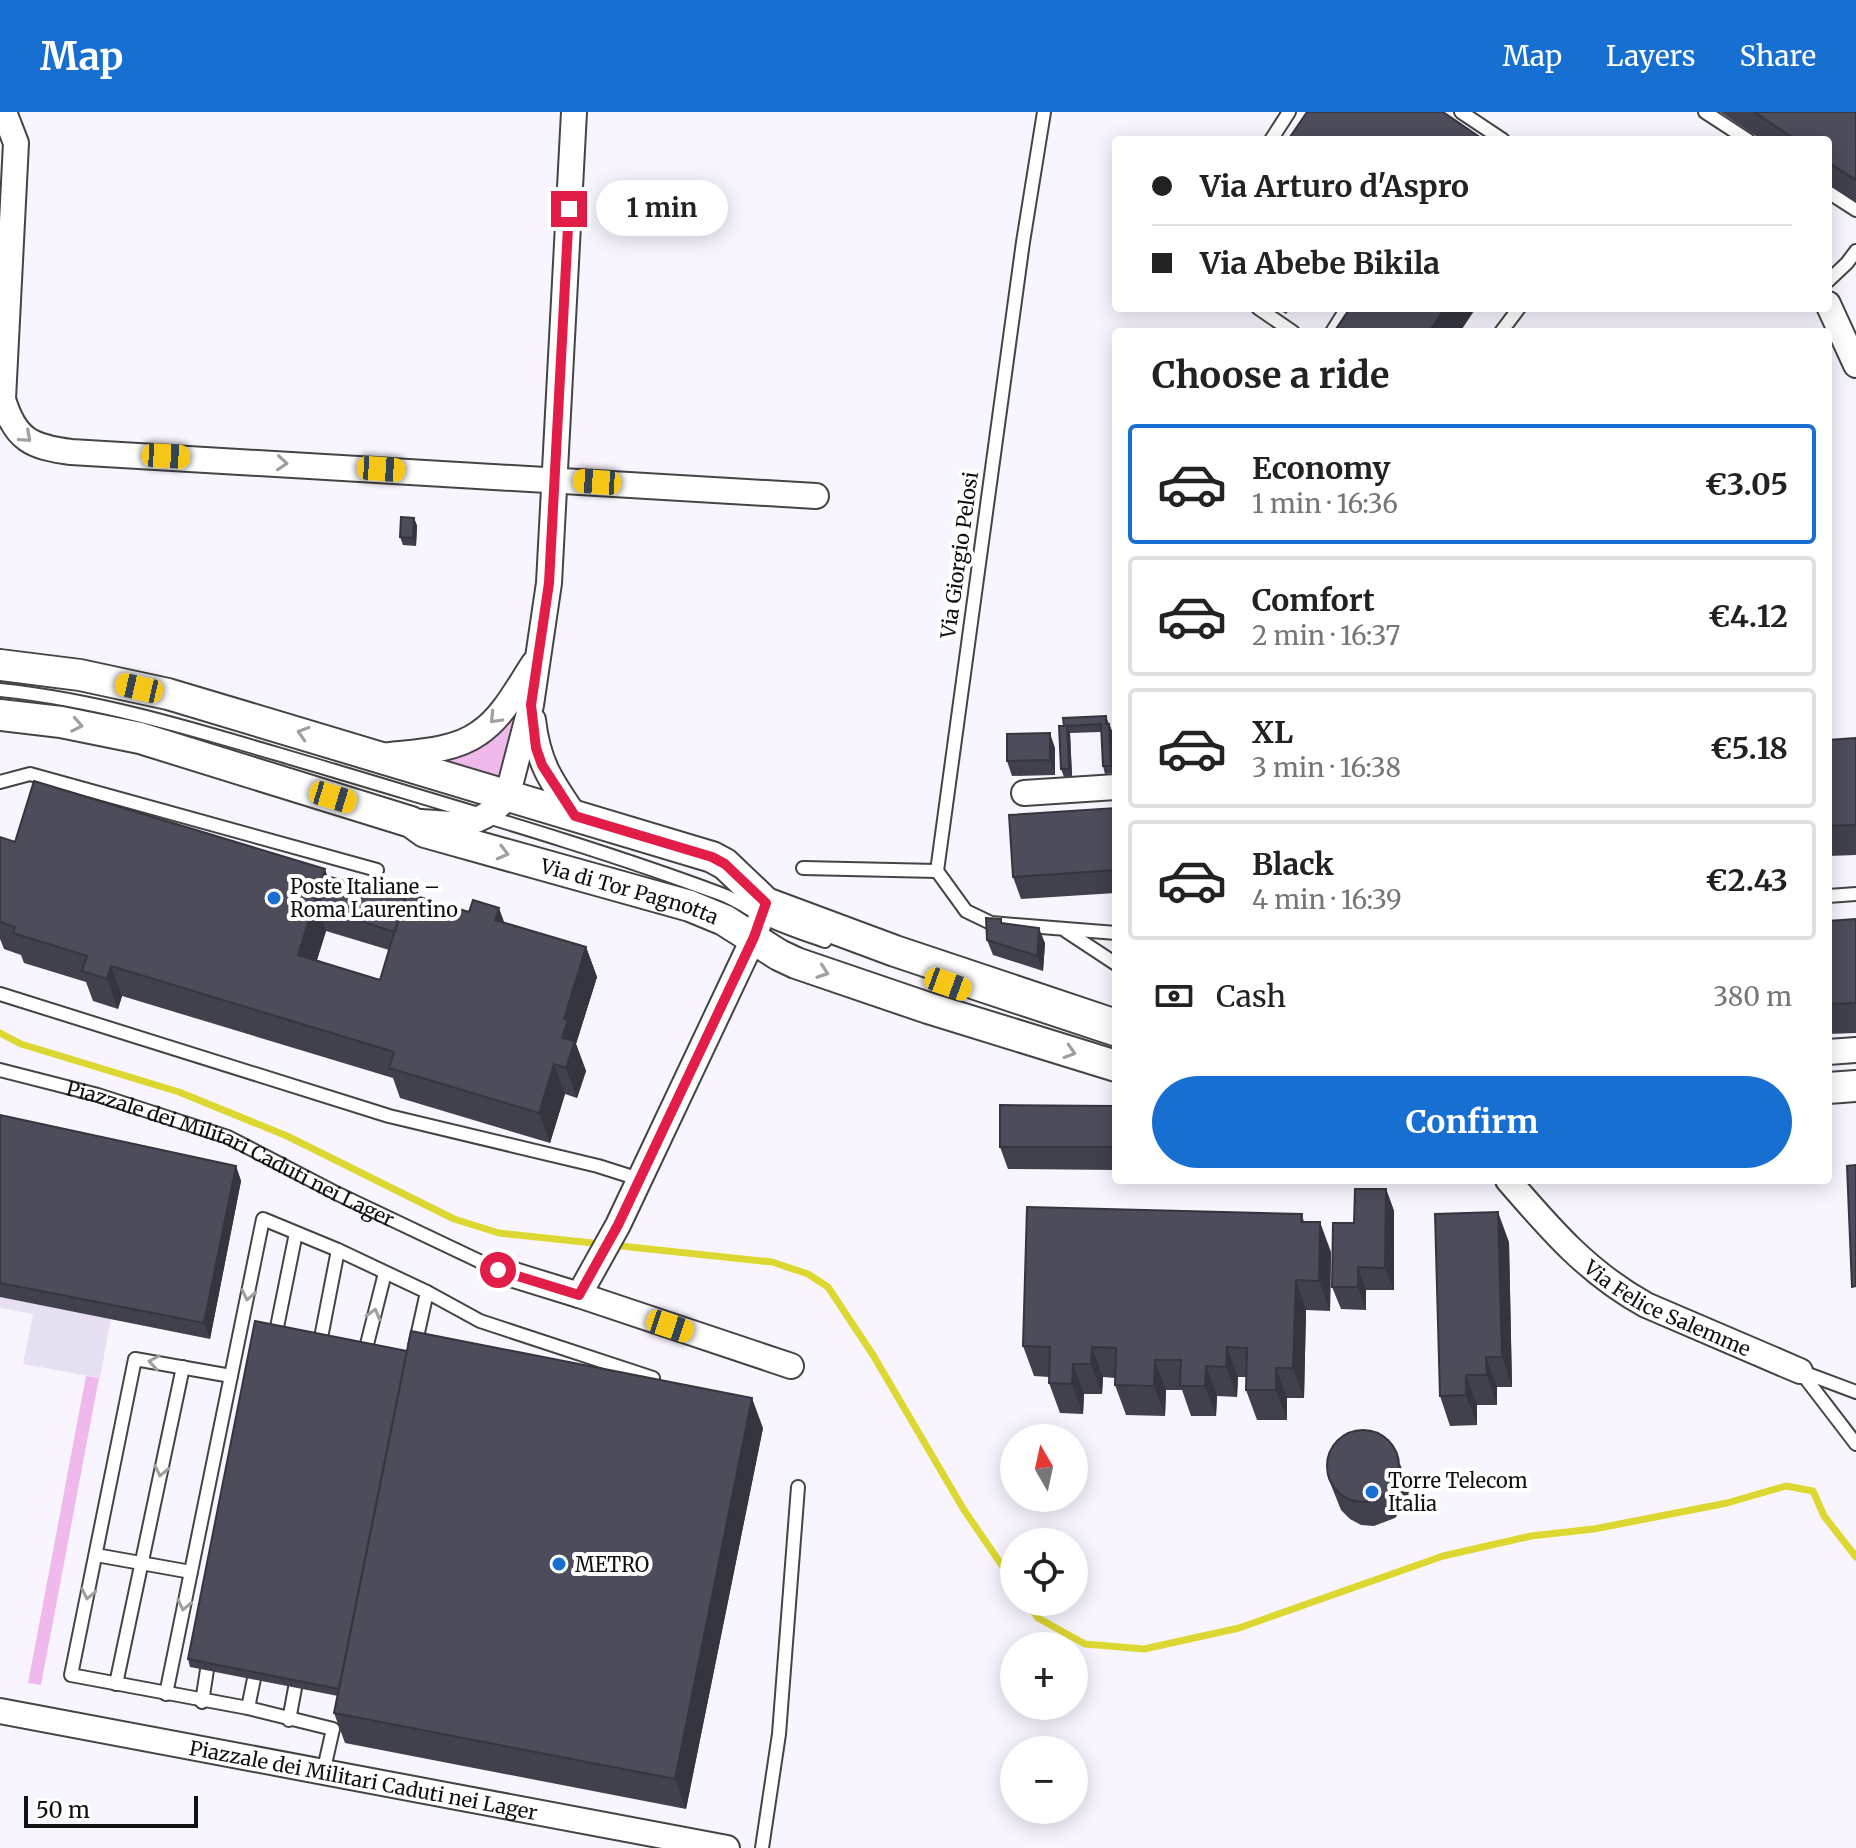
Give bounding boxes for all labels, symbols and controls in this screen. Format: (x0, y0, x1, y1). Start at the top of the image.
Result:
text: Map (40, 33, 124, 80)
text: Map (1502, 38, 1562, 74)
text: Layers (1606, 38, 1695, 74)
text: Share (1739, 38, 1816, 74)
text: Via Arturo d'Aspro (1200, 167, 1469, 205)
callout: 1 min (597, 181, 729, 237)
route end (551, 191, 587, 227)
text: 1 min (627, 191, 697, 224)
text: Via Abebe Bikila (1200, 244, 1440, 282)
text: Choose a ride (1152, 353, 1389, 398)
one-way arrow (17, 428, 31, 442)
car (141, 443, 191, 469)
icon: car (1156, 448, 1228, 520)
text: Economy (1252, 449, 1390, 487)
one-way arrow (276, 454, 289, 471)
car (356, 455, 406, 483)
text: €3.05 (1705, 465, 1788, 503)
car (572, 468, 622, 496)
street label: Via Giorgio Pelosi (935, 470, 983, 641)
text: 1 min · 16:36 (1252, 487, 1398, 520)
icon: car (1156, 580, 1228, 652)
text: Comfort (1252, 581, 1375, 619)
text: €4.12 (1708, 597, 1788, 635)
text: 2 min · 16:37 (1252, 619, 1400, 652)
car (113, 671, 165, 705)
one-way arrow (489, 709, 504, 723)
icon: car (1156, 712, 1228, 784)
text: XL (1252, 713, 1293, 751)
one-way arrow (71, 716, 84, 733)
one-way arrow (297, 727, 311, 743)
text: €5.18 (1710, 729, 1788, 767)
text: 3 min · 16:38 (1252, 751, 1401, 784)
car (307, 779, 359, 815)
one-way arrow (495, 843, 509, 860)
icon: car (1156, 844, 1228, 916)
text: Black (1252, 845, 1334, 883)
street label: Via di Tor Pagnotta (537, 852, 723, 929)
text: €2.43 (1705, 861, 1788, 899)
place label: Poste Italiane – Roma Laurentino (290, 874, 458, 922)
text: 4 min · 16:39 (1252, 883, 1402, 916)
marker: Poste Italiane – Roma Laurentino (265, 889, 283, 907)
one-way arrow (815, 963, 829, 979)
car (921, 965, 975, 1003)
icon: cash (1152, 974, 1196, 1018)
text: Cash (1216, 977, 1286, 1015)
text: 380 m (1713, 980, 1792, 1013)
one-way arrow (1063, 1043, 1077, 1059)
street label: Piazzale dei Militari Caduti nei Lager (64, 1075, 399, 1232)
button: Confirm (1152, 1076, 1792, 1168)
route start (480, 1252, 516, 1288)
street label: Via Felice Salemme (1579, 1254, 1755, 1361)
one-way arrow (240, 1288, 257, 1302)
car (643, 1307, 697, 1345)
one-way arrow (365, 1308, 381, 1322)
one-way arrow (148, 1354, 161, 1371)
north arrow (1000, 1424, 1088, 1512)
map controls (1000, 1424, 1088, 1824)
one-way arrow (153, 1463, 170, 1477)
place label: Torre Telecom Italia (1388, 1468, 1528, 1516)
marker: Torre Telecom Italia (1363, 1483, 1381, 1501)
button: locate (1000, 1528, 1088, 1616)
place label: METRO (575, 1552, 649, 1577)
marker: METRO (550, 1555, 568, 1573)
one-way arrow (80, 1587, 97, 1600)
one-way arrow (176, 1598, 193, 1611)
button: + (1000, 1632, 1088, 1720)
street label: Piazzale dei Militari Caduti nei Lager (188, 1734, 540, 1825)
button: − (1000, 1736, 1088, 1824)
scale bar (24, 1792, 198, 1828)
text: 50 m (36, 1796, 90, 1824)

